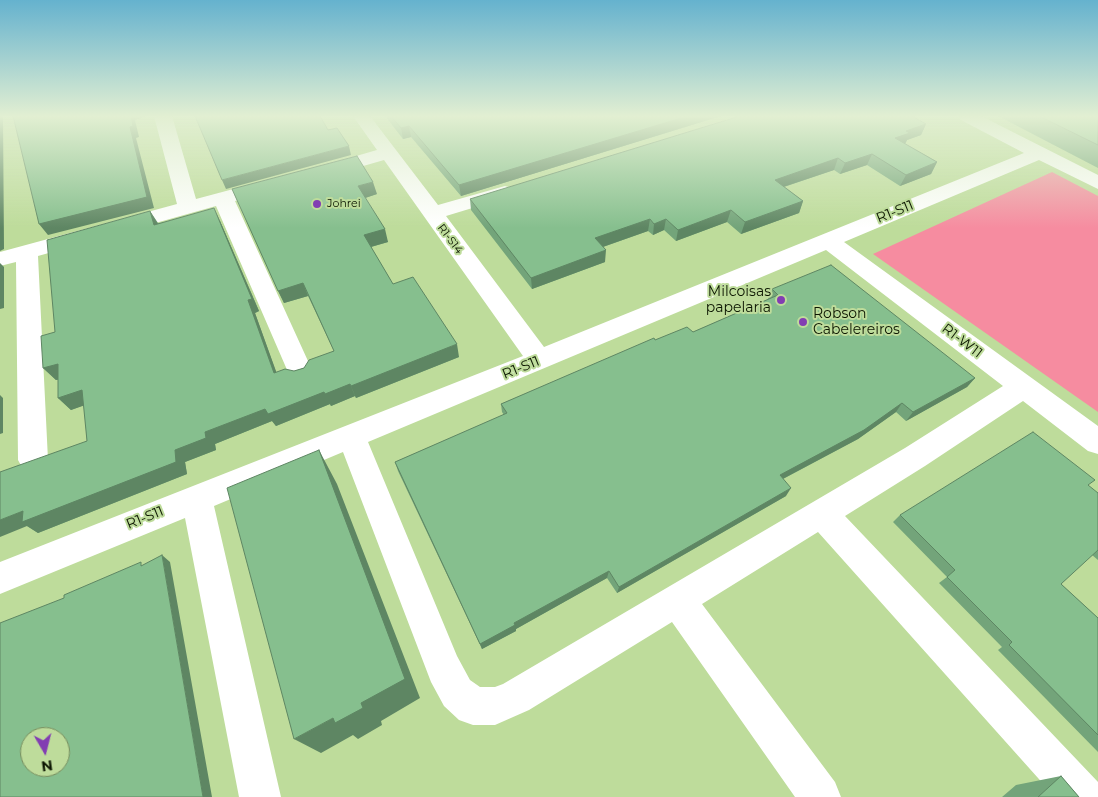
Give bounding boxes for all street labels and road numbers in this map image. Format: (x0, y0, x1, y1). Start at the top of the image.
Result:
street label: R1-S11 (874, 197, 916, 227)
street label: R1-S14 (435, 222, 465, 256)
street label: R1-W11 (938, 320, 986, 362)
street label: R1-S11 (500, 353, 542, 383)
street label: R1-S11 (124, 503, 166, 533)

